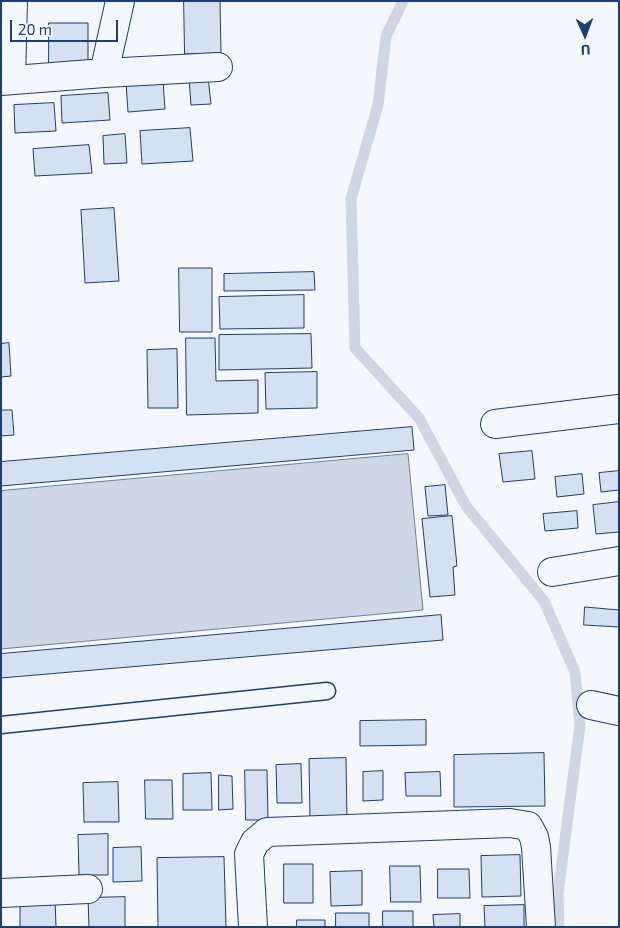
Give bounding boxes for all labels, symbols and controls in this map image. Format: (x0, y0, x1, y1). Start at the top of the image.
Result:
scale bar (12, 10, 120, 42)
north arrow (560, 10, 610, 60)
text: 20 m (18, 20, 52, 38)
text: U (580, 42, 591, 59)

